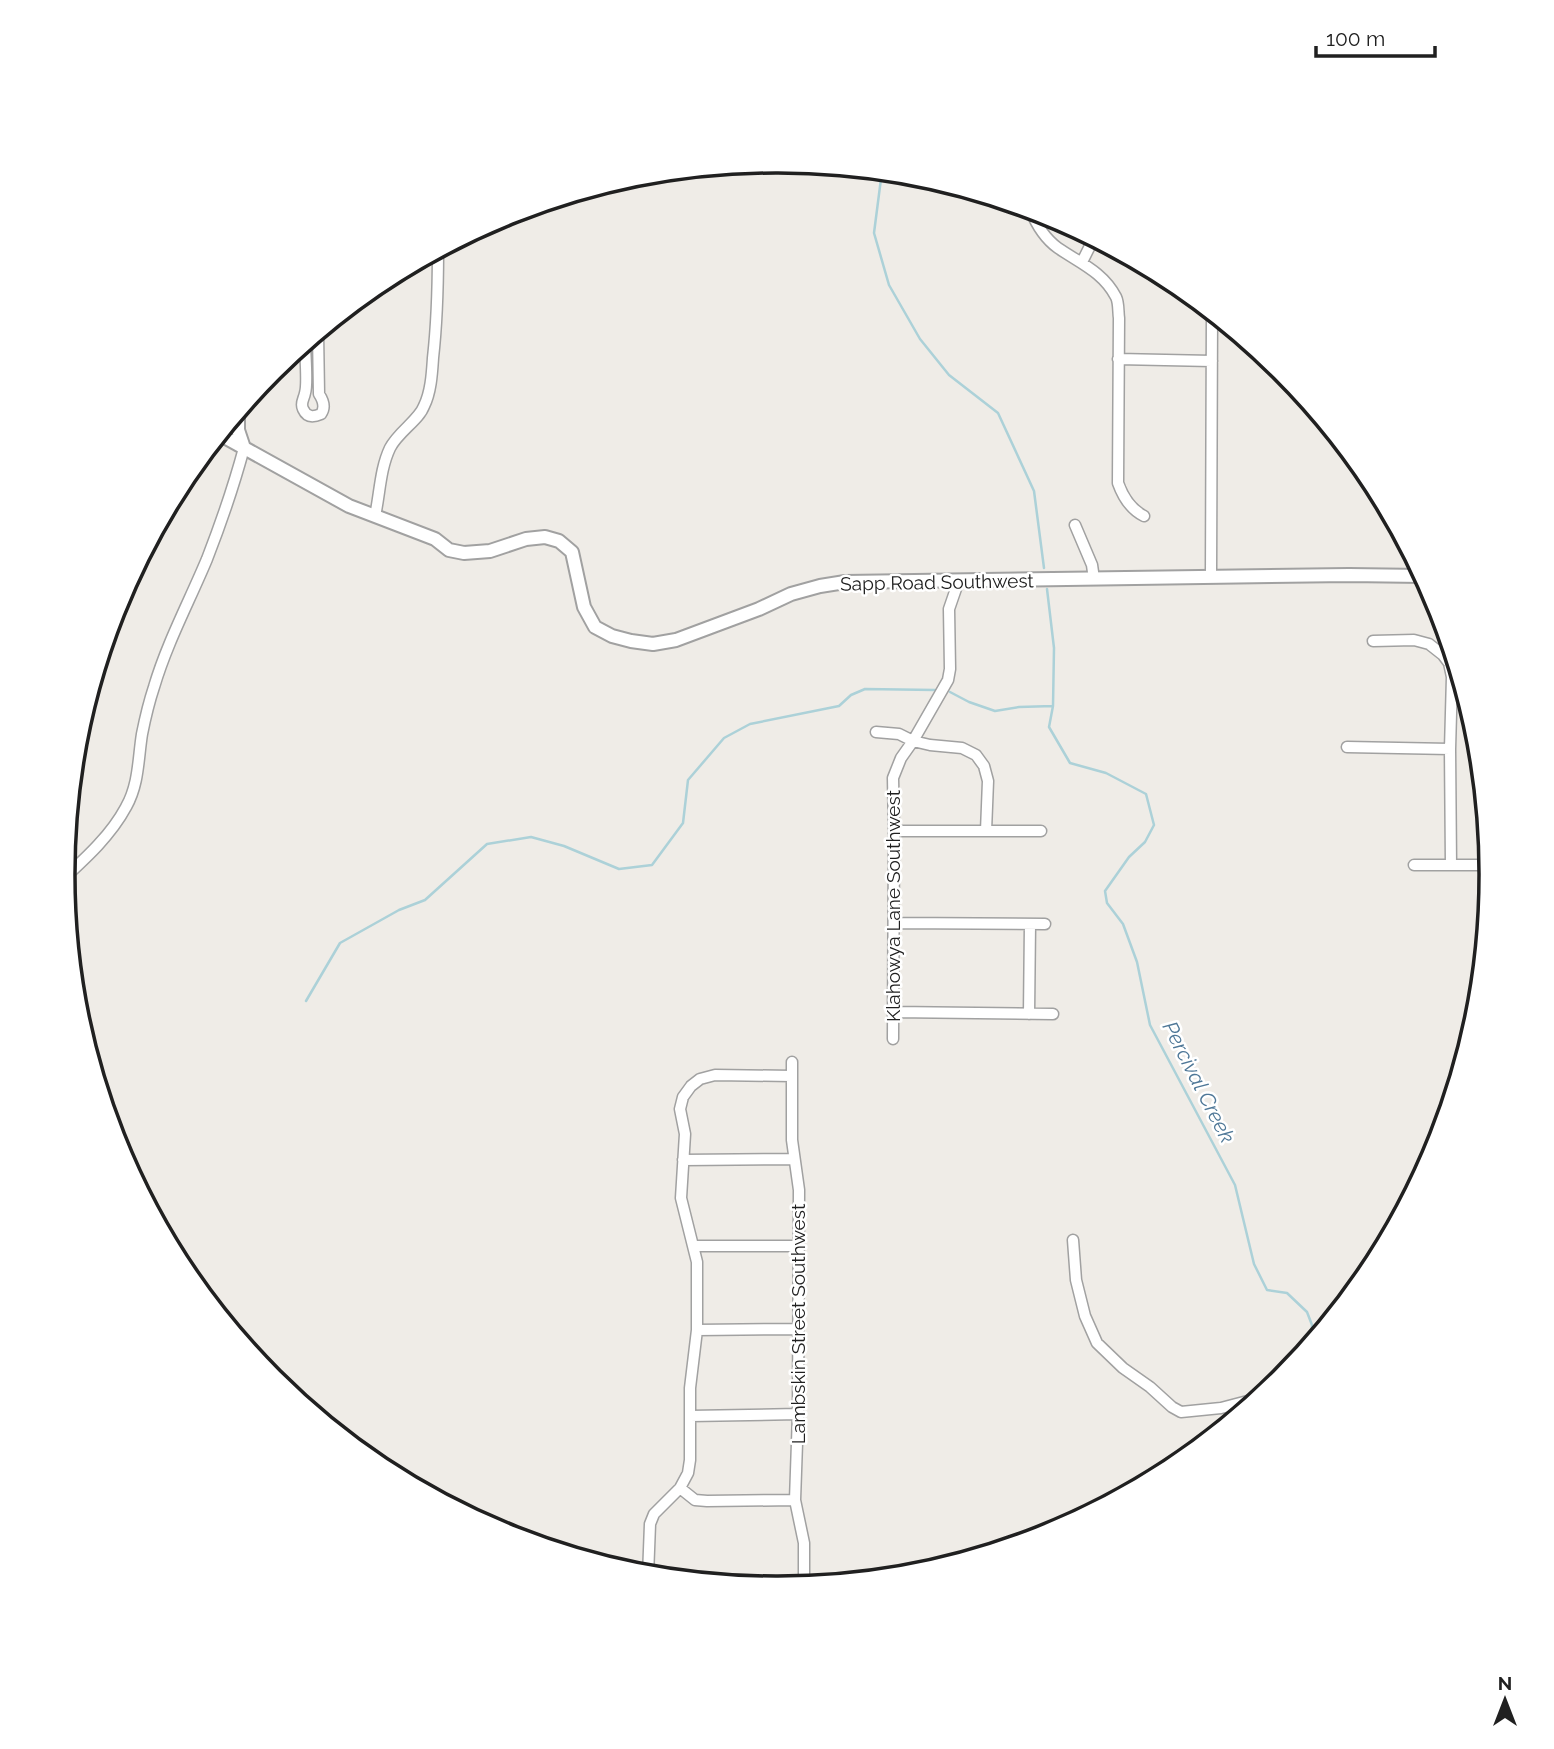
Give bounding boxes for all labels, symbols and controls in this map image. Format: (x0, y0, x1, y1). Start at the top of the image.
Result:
scale bar (1316, 14, 1435, 58)
text: 100 m (1326, 26, 1385, 51)
street label: Sapp Road Southwest (840, 569, 1035, 595)
street label: Klahowya Lane Southwest (882, 789, 904, 1022)
water label: Percival Creek (1158, 1017, 1240, 1147)
street label: Lambskin Street Southwest (787, 1203, 809, 1444)
north arrow (1470, 1665, 1540, 1735)
text: N (1498, 1672, 1512, 1694)

